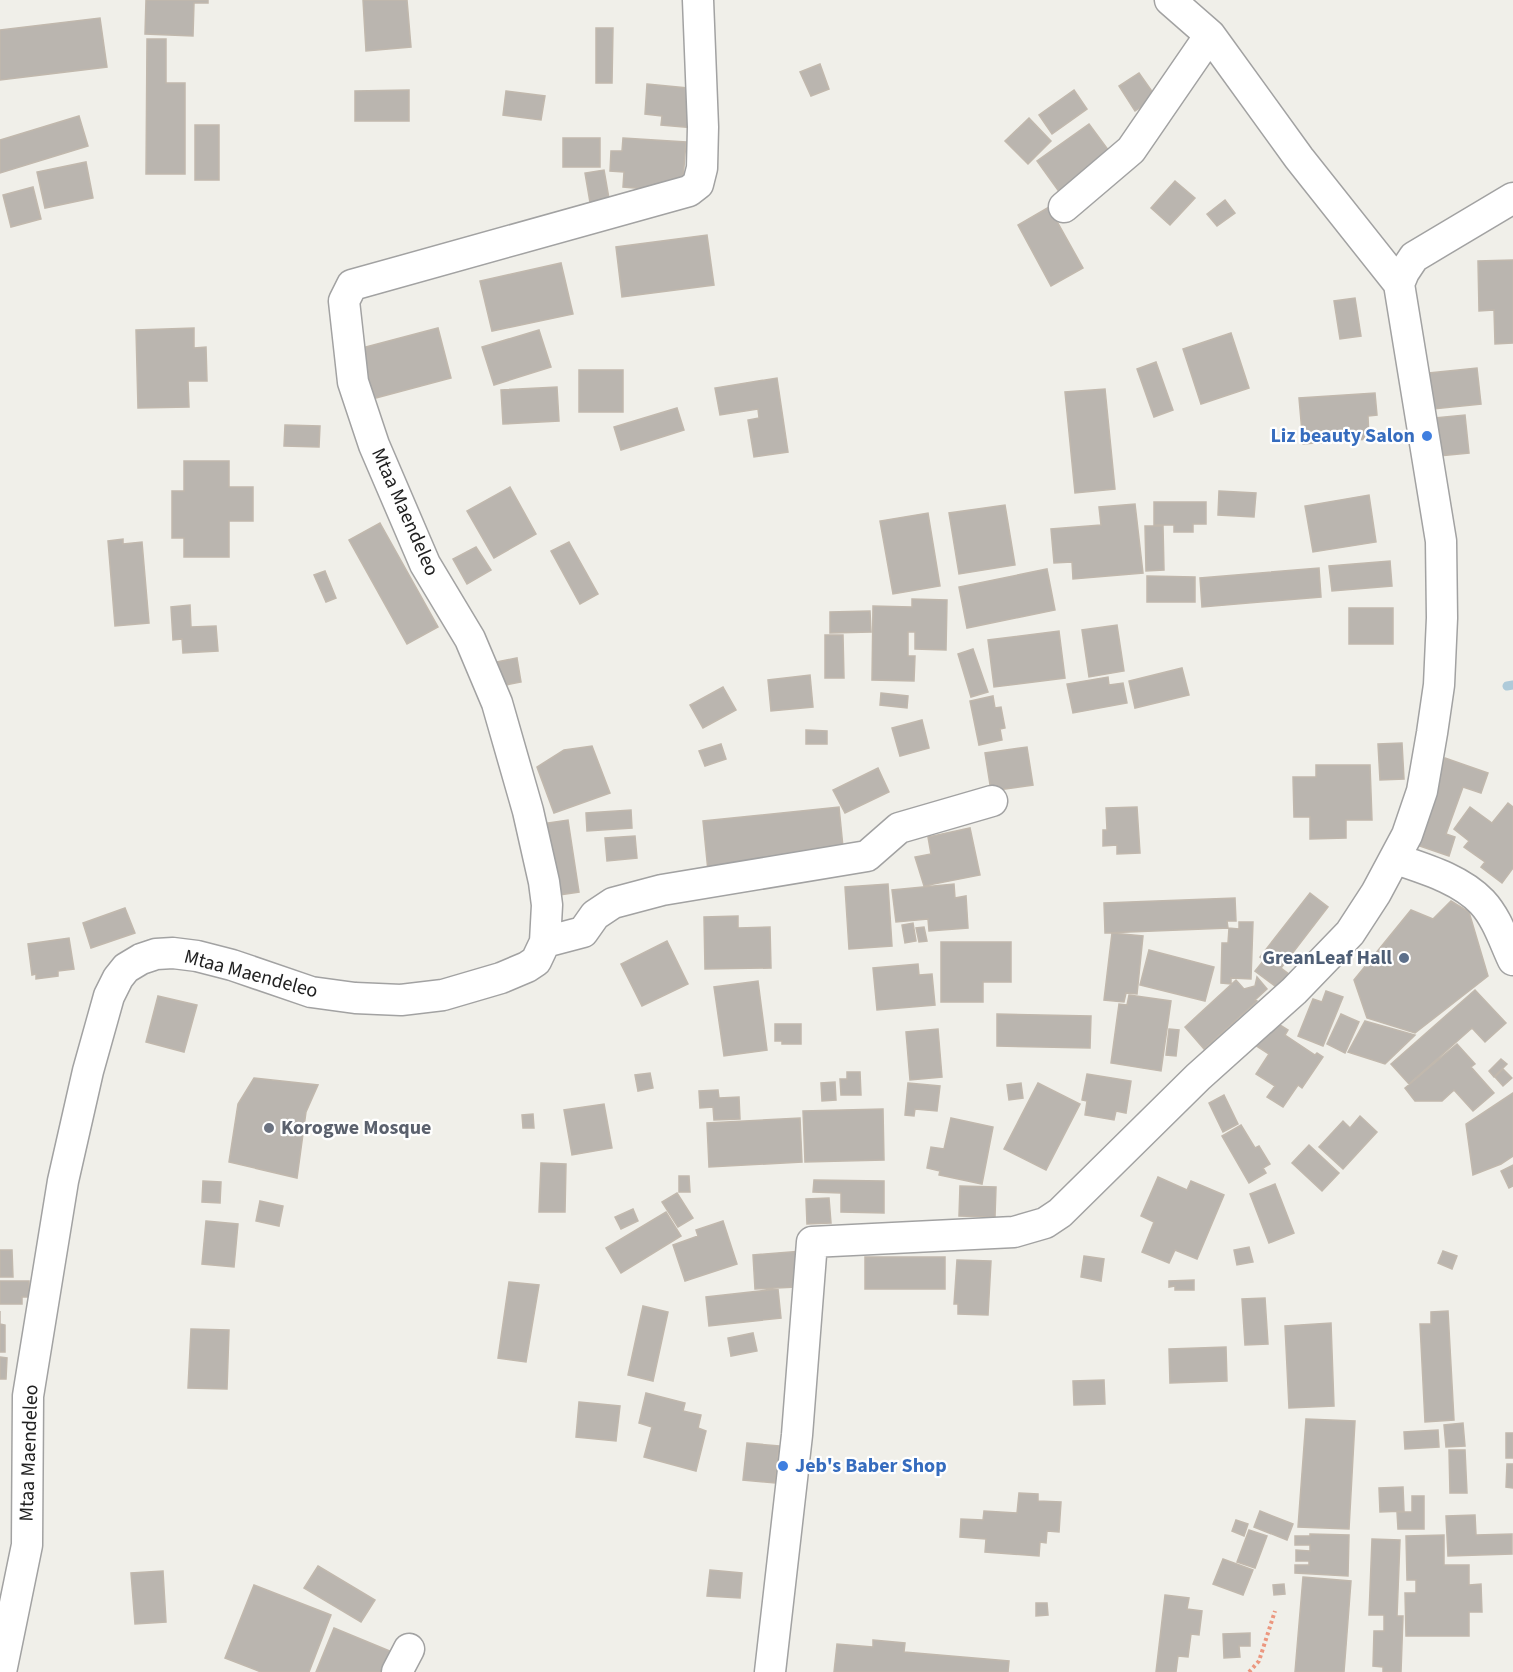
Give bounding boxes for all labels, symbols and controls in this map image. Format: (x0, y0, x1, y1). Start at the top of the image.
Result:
place label: Liz beauty Salon (1270, 422, 1415, 450)
marker: Liz beauty Salon (1420, 429, 1434, 443)
street label: Mtaa Maendeleo (364, 444, 446, 580)
street label: Mtaa Maendeleo (181, 943, 321, 1005)
place label: GreanLeaf Hall (1262, 944, 1392, 972)
marker: GreanLeaf Hall (1397, 951, 1411, 965)
place label: Korogwe Mosque (281, 1114, 431, 1142)
marker: Korogwe Mosque (262, 1121, 276, 1135)
street label: Mtaa Maendeleo (13, 1384, 45, 1522)
place label: Jeb's Baber Shop (795, 1452, 947, 1480)
marker: Jeb's Baber Shop (776, 1459, 790, 1473)

